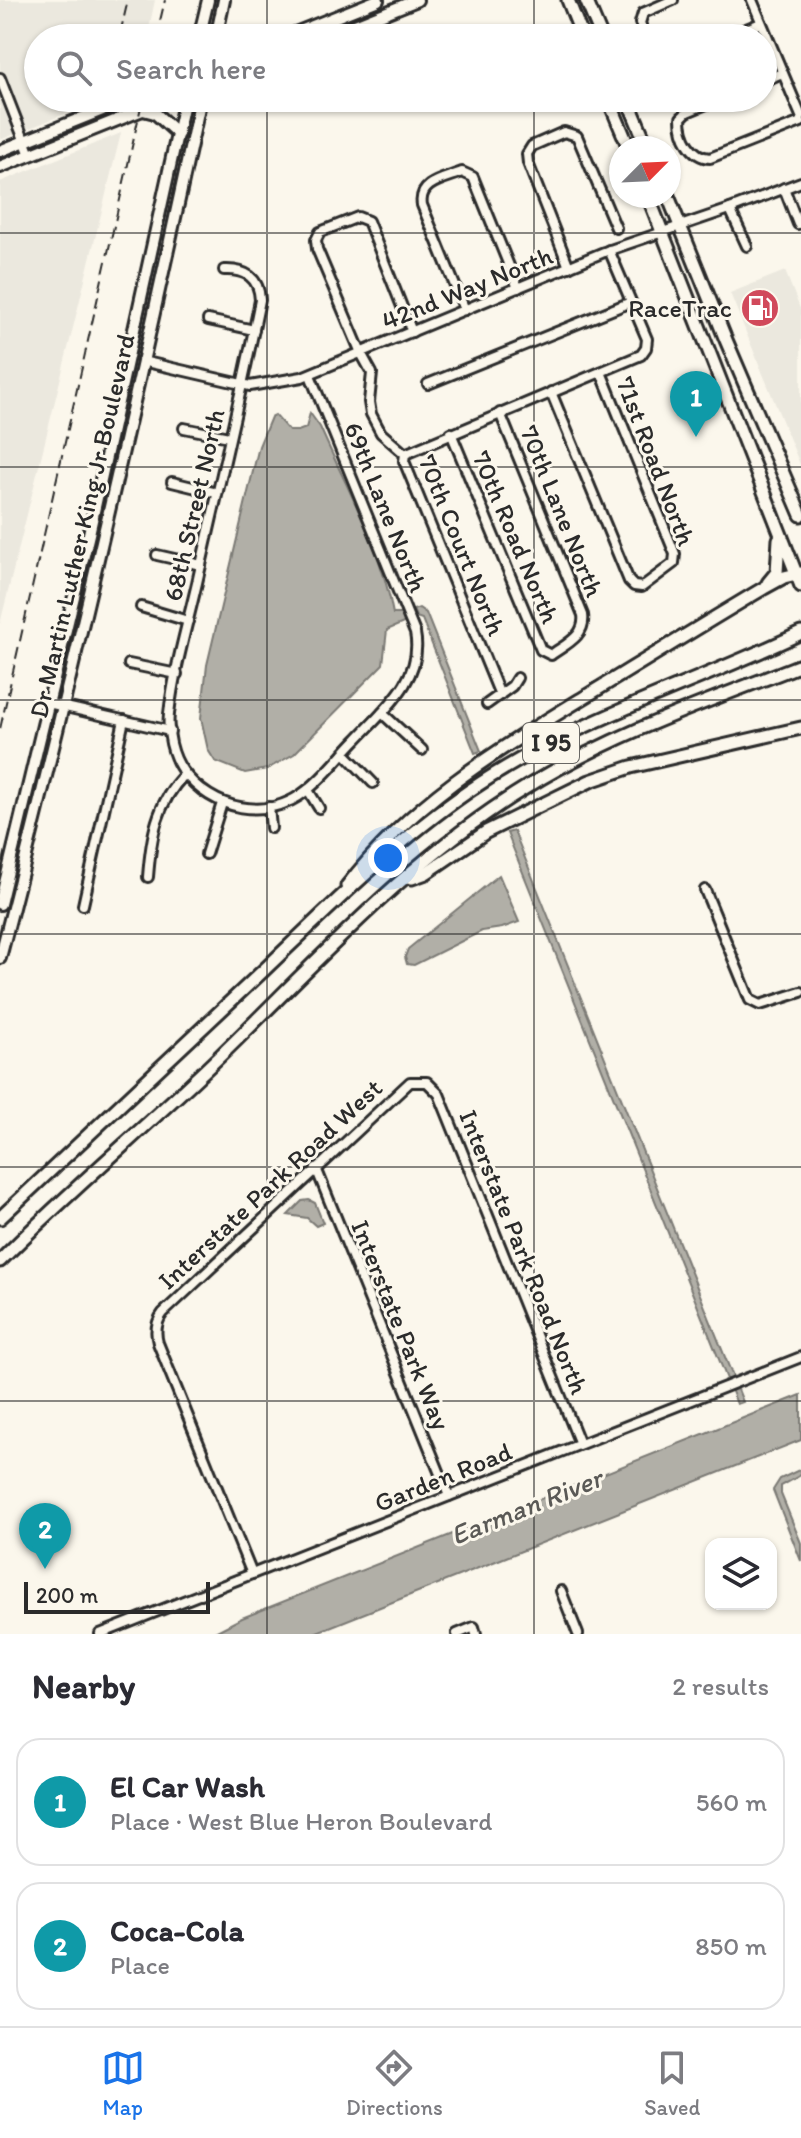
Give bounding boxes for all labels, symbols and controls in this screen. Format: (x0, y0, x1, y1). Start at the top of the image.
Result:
search box (24, 24, 777, 112)
icon: search (52, 46, 96, 90)
text: Search here (116, 50, 266, 87)
north arrow (609, 136, 681, 208)
street label: 42nd Way North (377, 239, 557, 337)
fuel station icon: RaceTrac (739, 287, 781, 329)
place label: RaceTrac (628, 292, 732, 324)
street label: Dr Martin Luther King Jr Boulevard (22, 331, 142, 721)
pin: 1 (670, 371, 722, 437)
street label: 71st Road North (609, 372, 703, 550)
street label: 68th Street North (156, 406, 232, 604)
street label: 69th Lane North (337, 417, 435, 597)
street label: 70th Lane North (513, 421, 611, 602)
street label: 70th Road North (465, 446, 567, 628)
street label: 70th Court North (411, 450, 513, 640)
road number: I 95 (523, 723, 579, 763)
your location (368, 838, 408, 878)
street label: Interstate Park Road West (151, 1072, 389, 1296)
street label: Interstate Park Road North (452, 1105, 596, 1399)
street label: Interstate Park Way (344, 1215, 458, 1435)
street label: Garden Road (370, 1435, 517, 1519)
water label: Earman River (445, 1459, 610, 1552)
pin: 2 (19, 1503, 71, 1569)
map controls (705, 1538, 777, 1610)
button: layers (705, 1538, 777, 1610)
scale bar (24, 1578, 210, 1614)
text: 200 m (36, 1582, 98, 1609)
text: Nearby (32, 1666, 135, 1707)
text: 2 results (672, 1670, 769, 1702)
text: El Car Wash (110, 1768, 265, 1805)
text: 1 (54, 1786, 66, 1818)
text: 560 m (696, 1786, 767, 1818)
text: Place · West Blue Heron Boulevard (110, 1805, 492, 1837)
text: Coca-Cola (110, 1912, 244, 1949)
text: 2 (53, 1930, 67, 1962)
text: 850 m (695, 1930, 767, 1962)
text: Place (110, 1949, 170, 1981)
tab: Map (101, 2046, 145, 2121)
tab: Directions (346, 2046, 443, 2121)
tab: Saved (644, 2046, 700, 2121)

